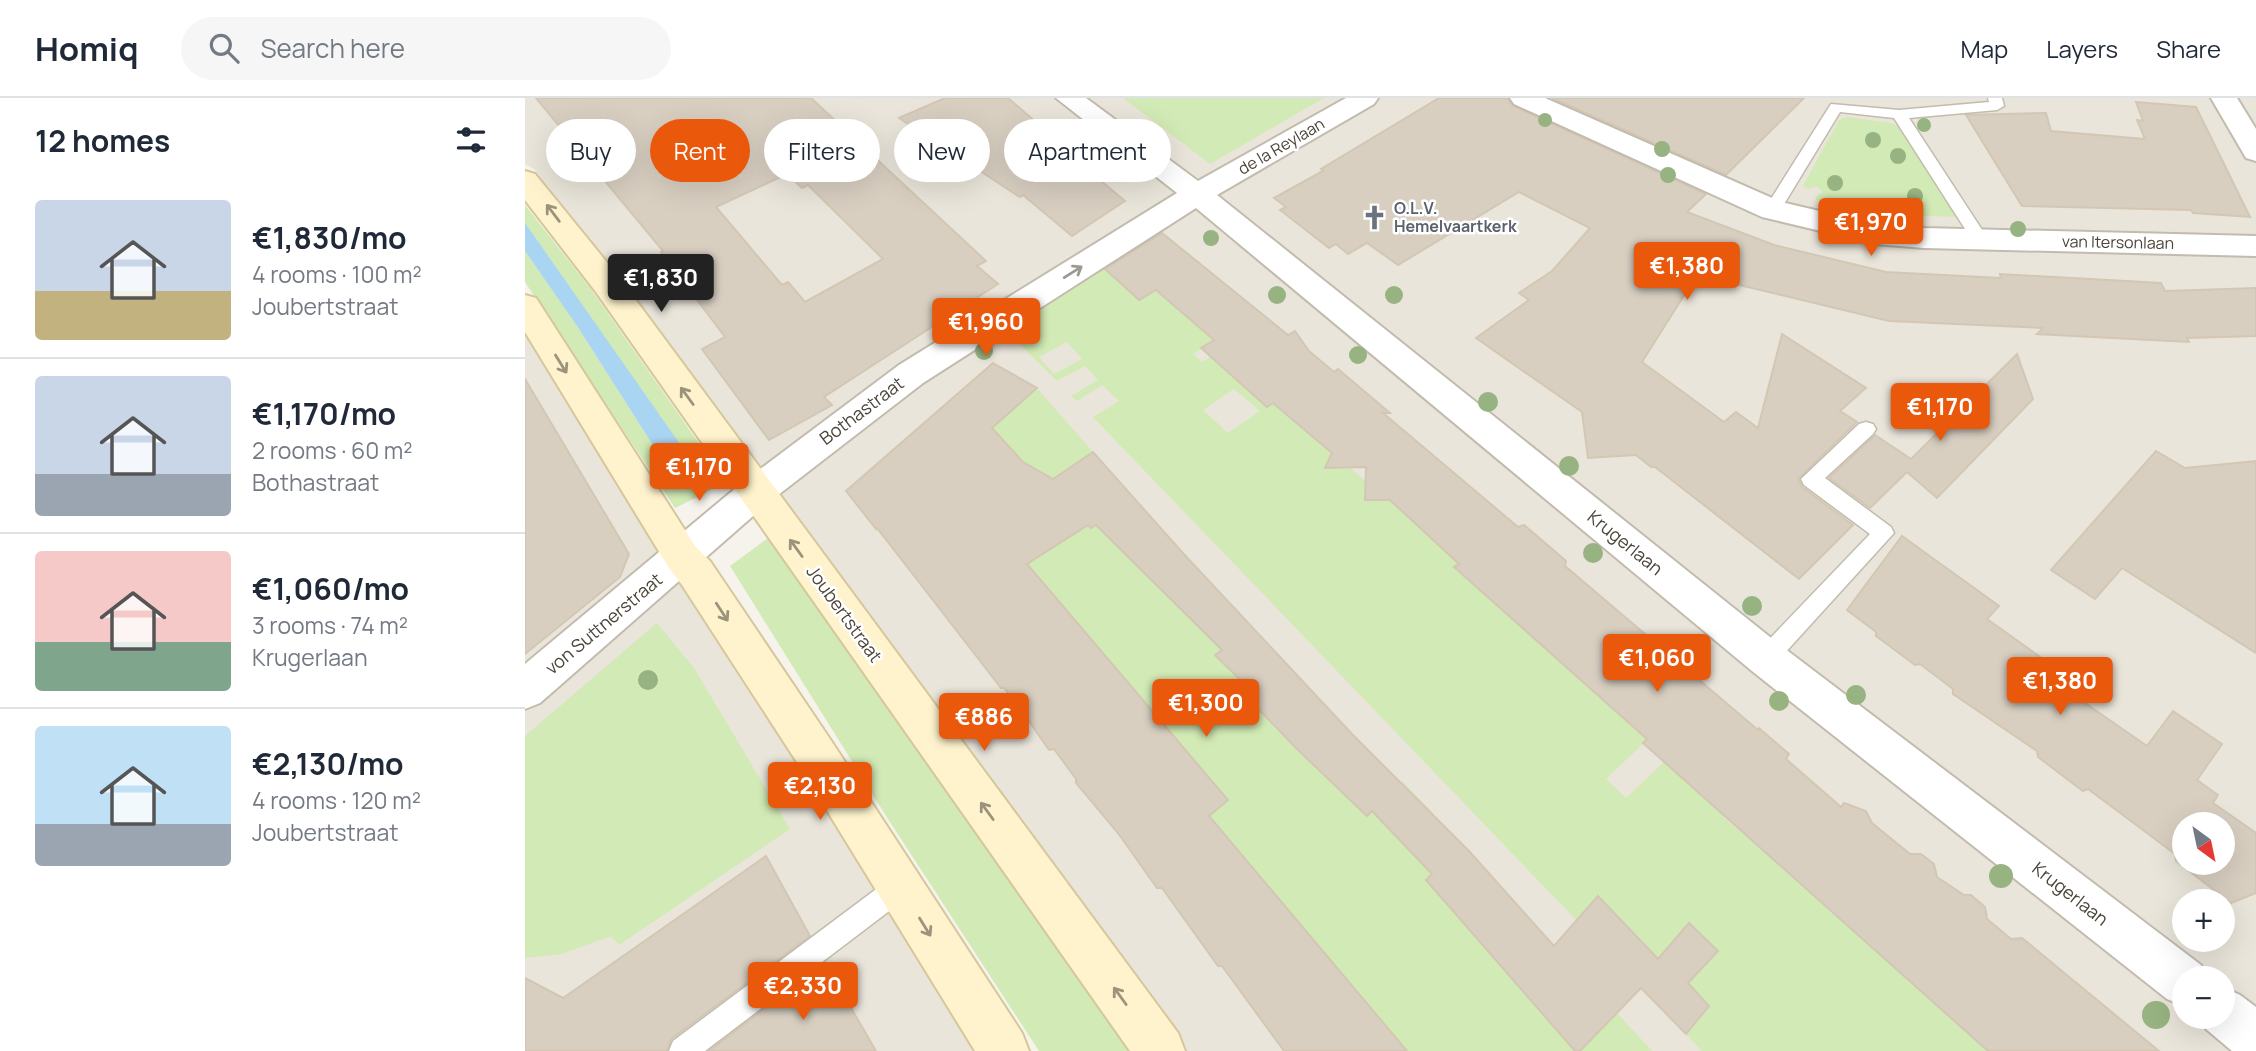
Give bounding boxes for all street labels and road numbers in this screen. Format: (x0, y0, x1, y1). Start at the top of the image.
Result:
street label: de la Reylaan (1234, 112, 1328, 180)
street label: van Itersonlaan (2062, 230, 2174, 254)
street label: Bothastraat (814, 371, 908, 450)
street label: Krugerlaan (1583, 504, 1668, 580)
street label: Joubertstraat (801, 560, 888, 667)
street label: von Suttnerstraat (540, 567, 667, 679)
street label: Krugerlaan (2028, 856, 2114, 931)

